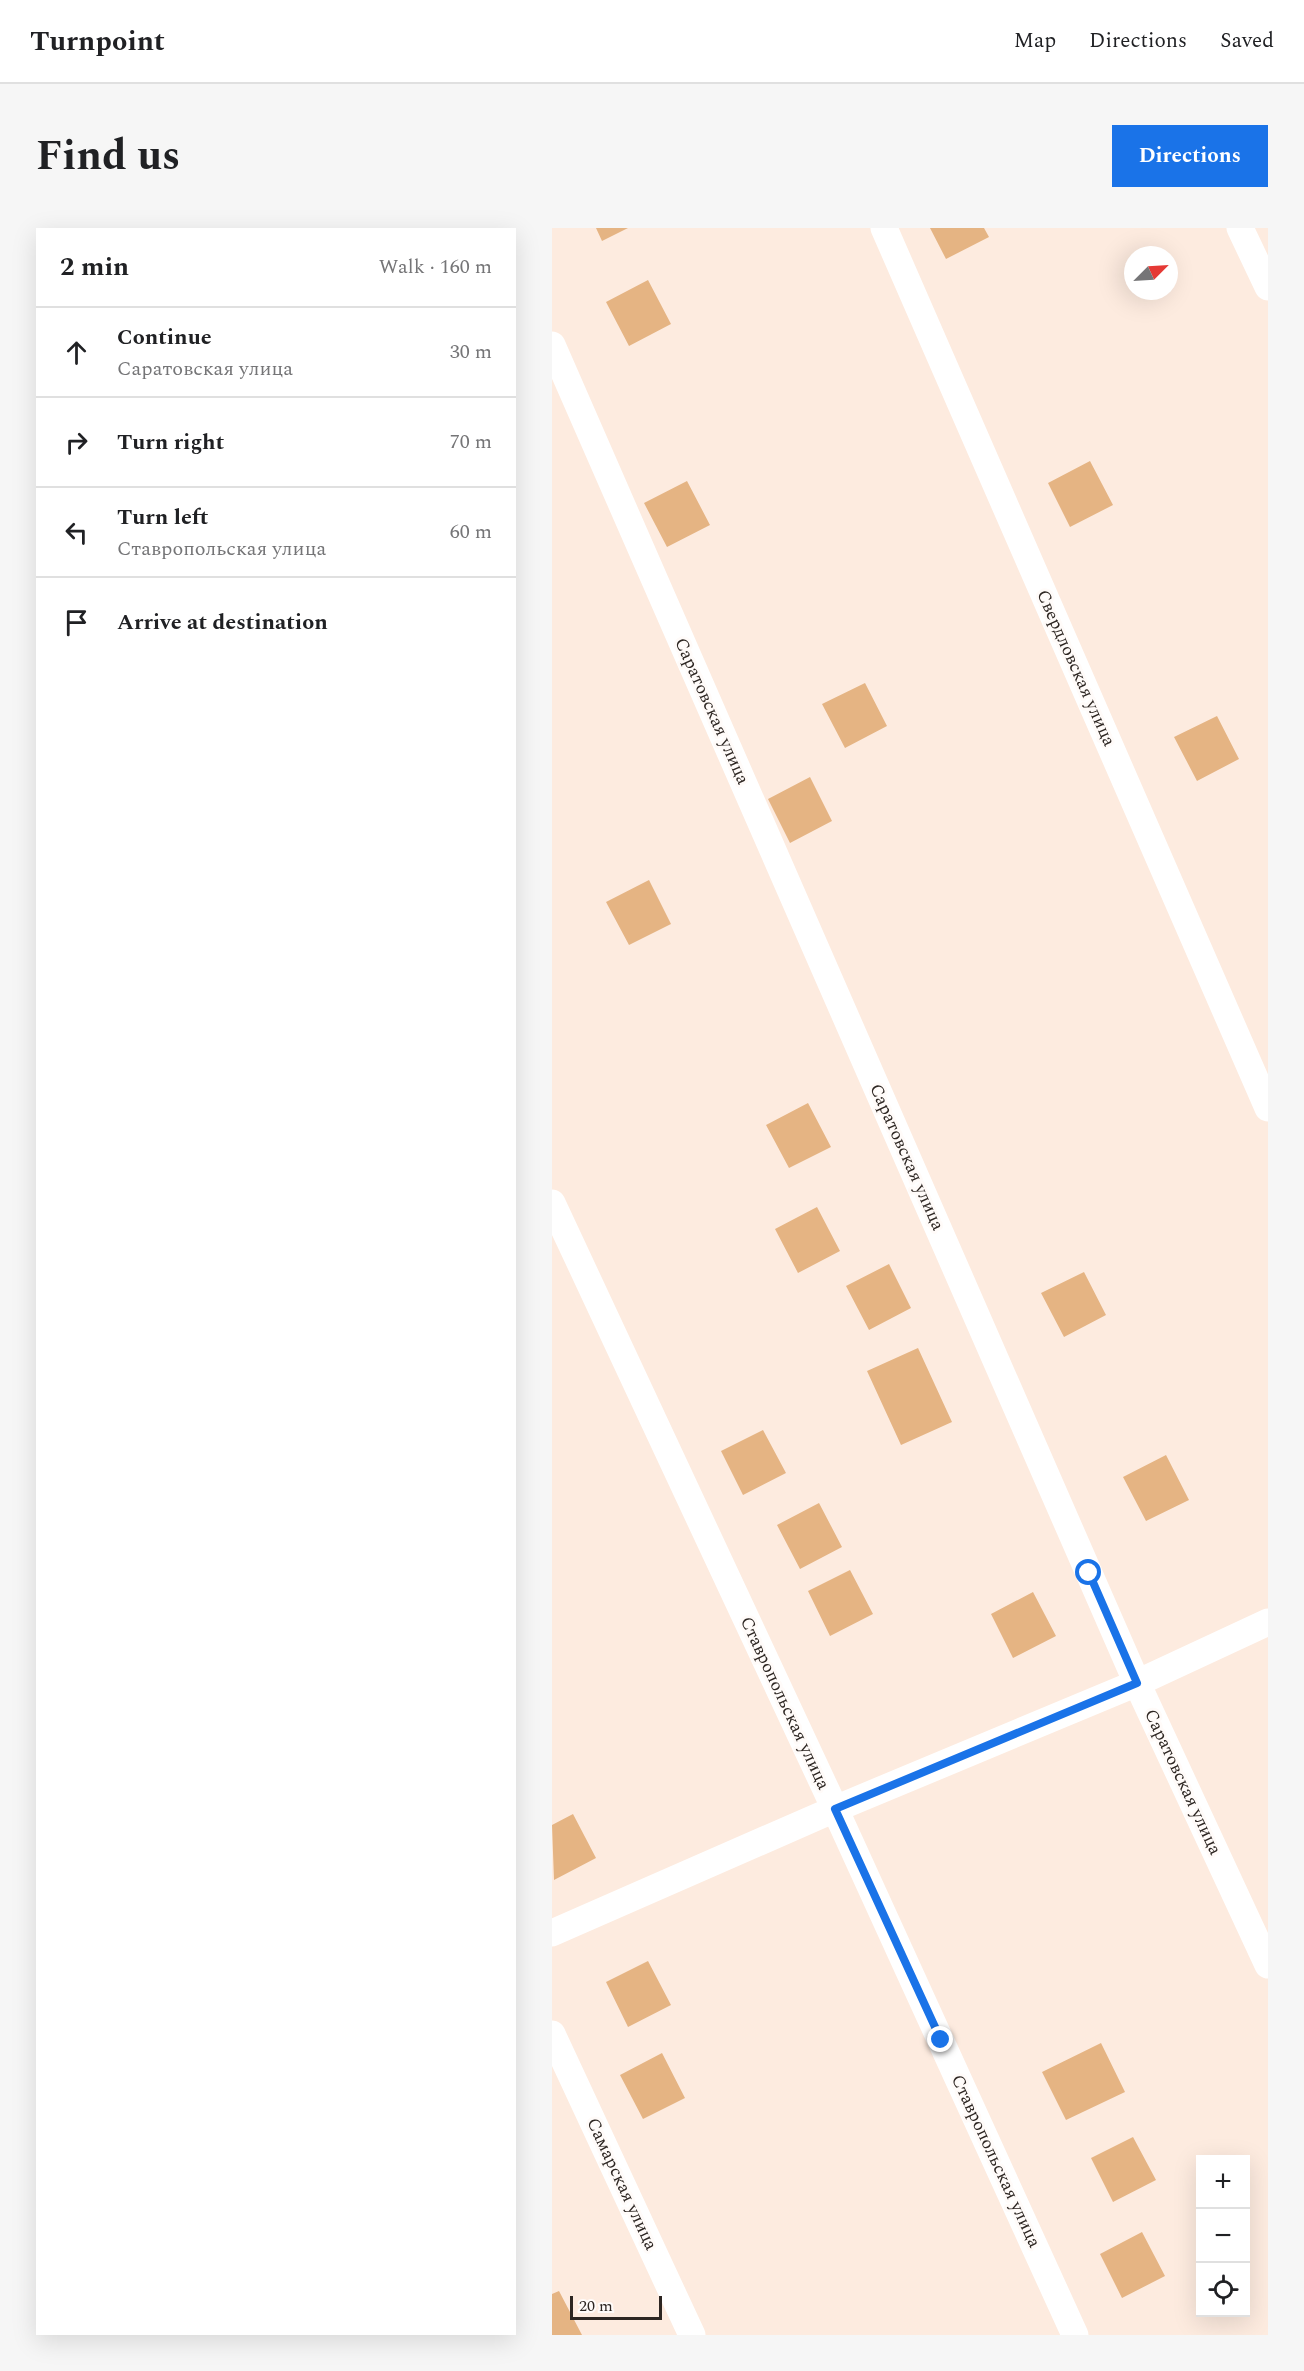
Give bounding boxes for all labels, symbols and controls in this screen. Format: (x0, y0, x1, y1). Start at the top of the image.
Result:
text: Turnpoint (30, 20, 165, 63)
text: Map (1014, 25, 1056, 57)
text: Directions (1089, 25, 1187, 57)
text: Saved (1220, 25, 1274, 57)
text: Find us (36, 125, 180, 188)
button: Directions (1112, 125, 1268, 187)
north arrow (1124, 246, 1178, 300)
text: 2 min (60, 247, 129, 287)
text: Walk · 160 m (379, 252, 492, 282)
text: Continue (117, 321, 212, 354)
icon: ahead (60, 336, 93, 369)
text: 30 m (450, 337, 492, 367)
text: Саратовская улица (117, 354, 293, 384)
icon: right (60, 426, 93, 459)
text: Turn right (117, 426, 224, 459)
text: 70 m (450, 427, 492, 457)
text: Turn left (117, 501, 209, 534)
icon: left (60, 516, 93, 549)
text: 60 m (450, 517, 492, 547)
text: Ставропольская улица (117, 534, 326, 564)
street label: Свердловская улица (1029, 585, 1123, 751)
icon: arrive (60, 606, 93, 639)
text: Arrive at destination (117, 606, 328, 639)
street label: Саратовская улица (667, 633, 757, 789)
street label: Саратовская улица (862, 1079, 952, 1235)
route start (1075, 1559, 1101, 1585)
street label: Ставропольская улица (733, 1612, 837, 1794)
street label: Саратовская улица (1137, 1705, 1229, 1860)
route end (927, 2026, 953, 2052)
street label: Ставропольская улица (944, 2070, 1048, 2252)
street label: Самарская улица (579, 2113, 665, 2255)
map controls (1196, 2155, 1250, 2317)
button: + (1196, 2155, 1250, 2209)
button: − (1196, 2209, 1250, 2263)
button: locate (1196, 2263, 1250, 2317)
scale bar (570, 2293, 662, 2320)
text: 20 m (579, 2294, 613, 2318)

